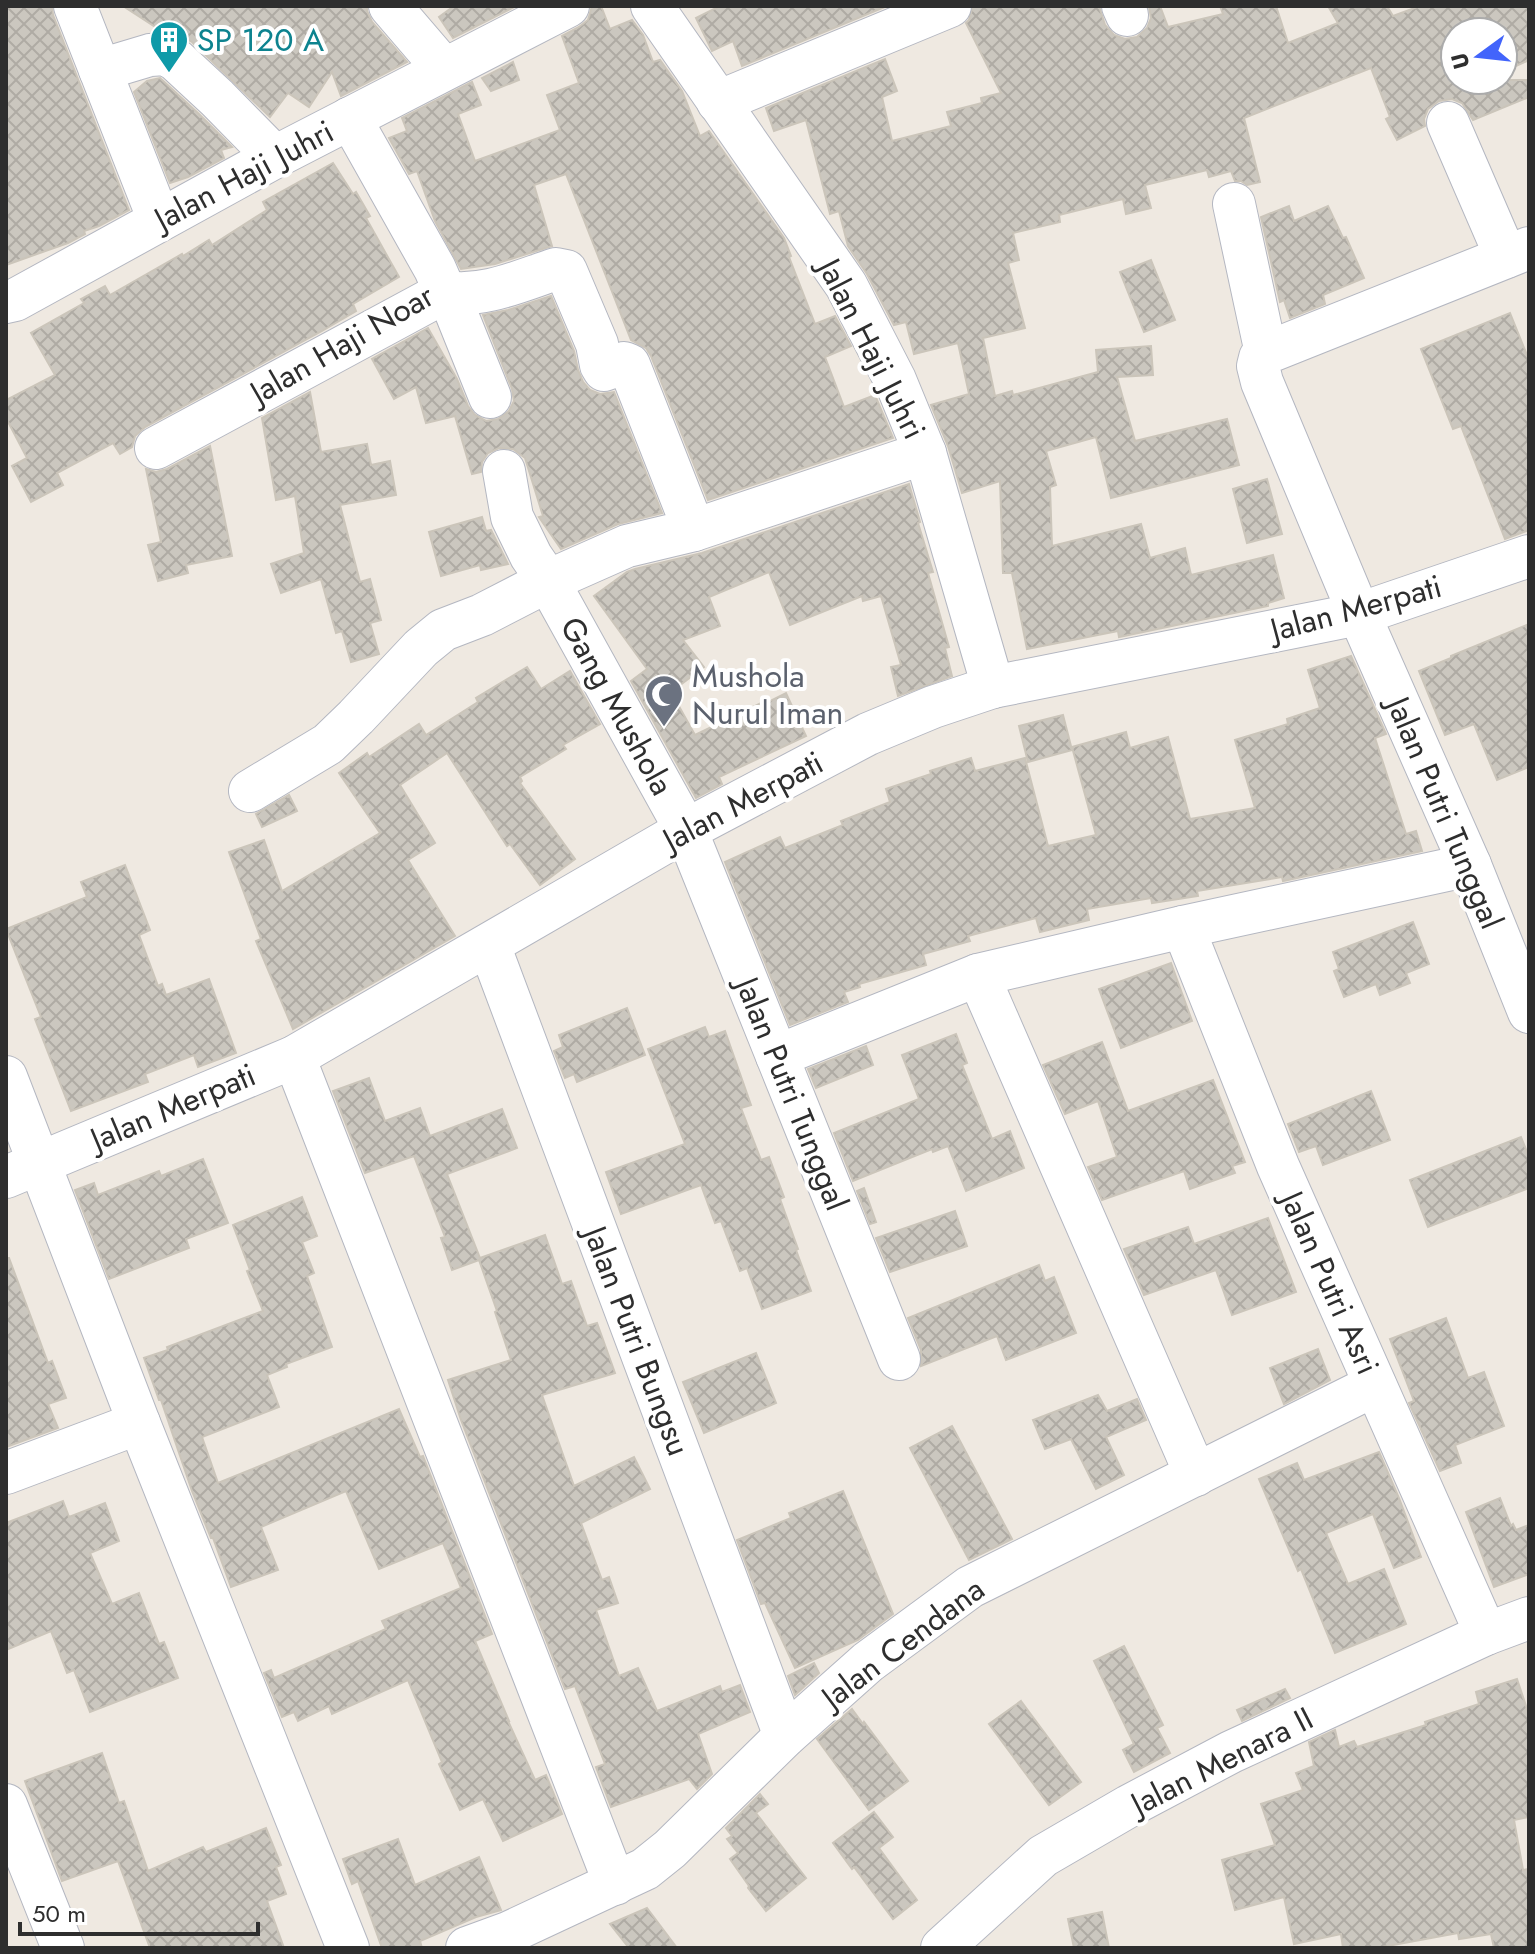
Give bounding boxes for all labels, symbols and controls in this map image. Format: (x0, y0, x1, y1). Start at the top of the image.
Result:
north arrow (1439, 16, 1519, 96)
place label: SP 120 A (197, 17, 324, 63)
building icon: SP 120 A (148, 19, 190, 74)
text: U (1442, 50, 1477, 73)
street label: Jalan Haji Juhri (143, 108, 342, 243)
street label: Jalan Haji Juhri (805, 247, 937, 447)
street label: Jalan Haji Noar (238, 273, 442, 417)
street label: Jalan Merpati (1262, 563, 1447, 654)
street label: Gang Mushola (549, 608, 685, 804)
place label: Mushola Nurul Iman (692, 653, 843, 736)
mosque icon: Mushola Nurul Iman (643, 673, 685, 728)
street label: Jalan Putri Tunggal (1374, 686, 1515, 936)
street label: Jalan Merpati (651, 740, 831, 864)
street label: Jalan Putri Tunggal (723, 967, 860, 1217)
street label: Jalan Merpati (80, 1052, 263, 1164)
street label: Jalan Putri Asri (1268, 1181, 1391, 1382)
street label: Jalan Putri Bungsu (571, 1216, 702, 1462)
street label: Jalan Cendana (809, 1566, 994, 1722)
street label: Jalan Menara II (1120, 1695, 1321, 1828)
scale bar (20, 1886, 258, 1936)
text: 50 m (32, 1896, 86, 1931)

